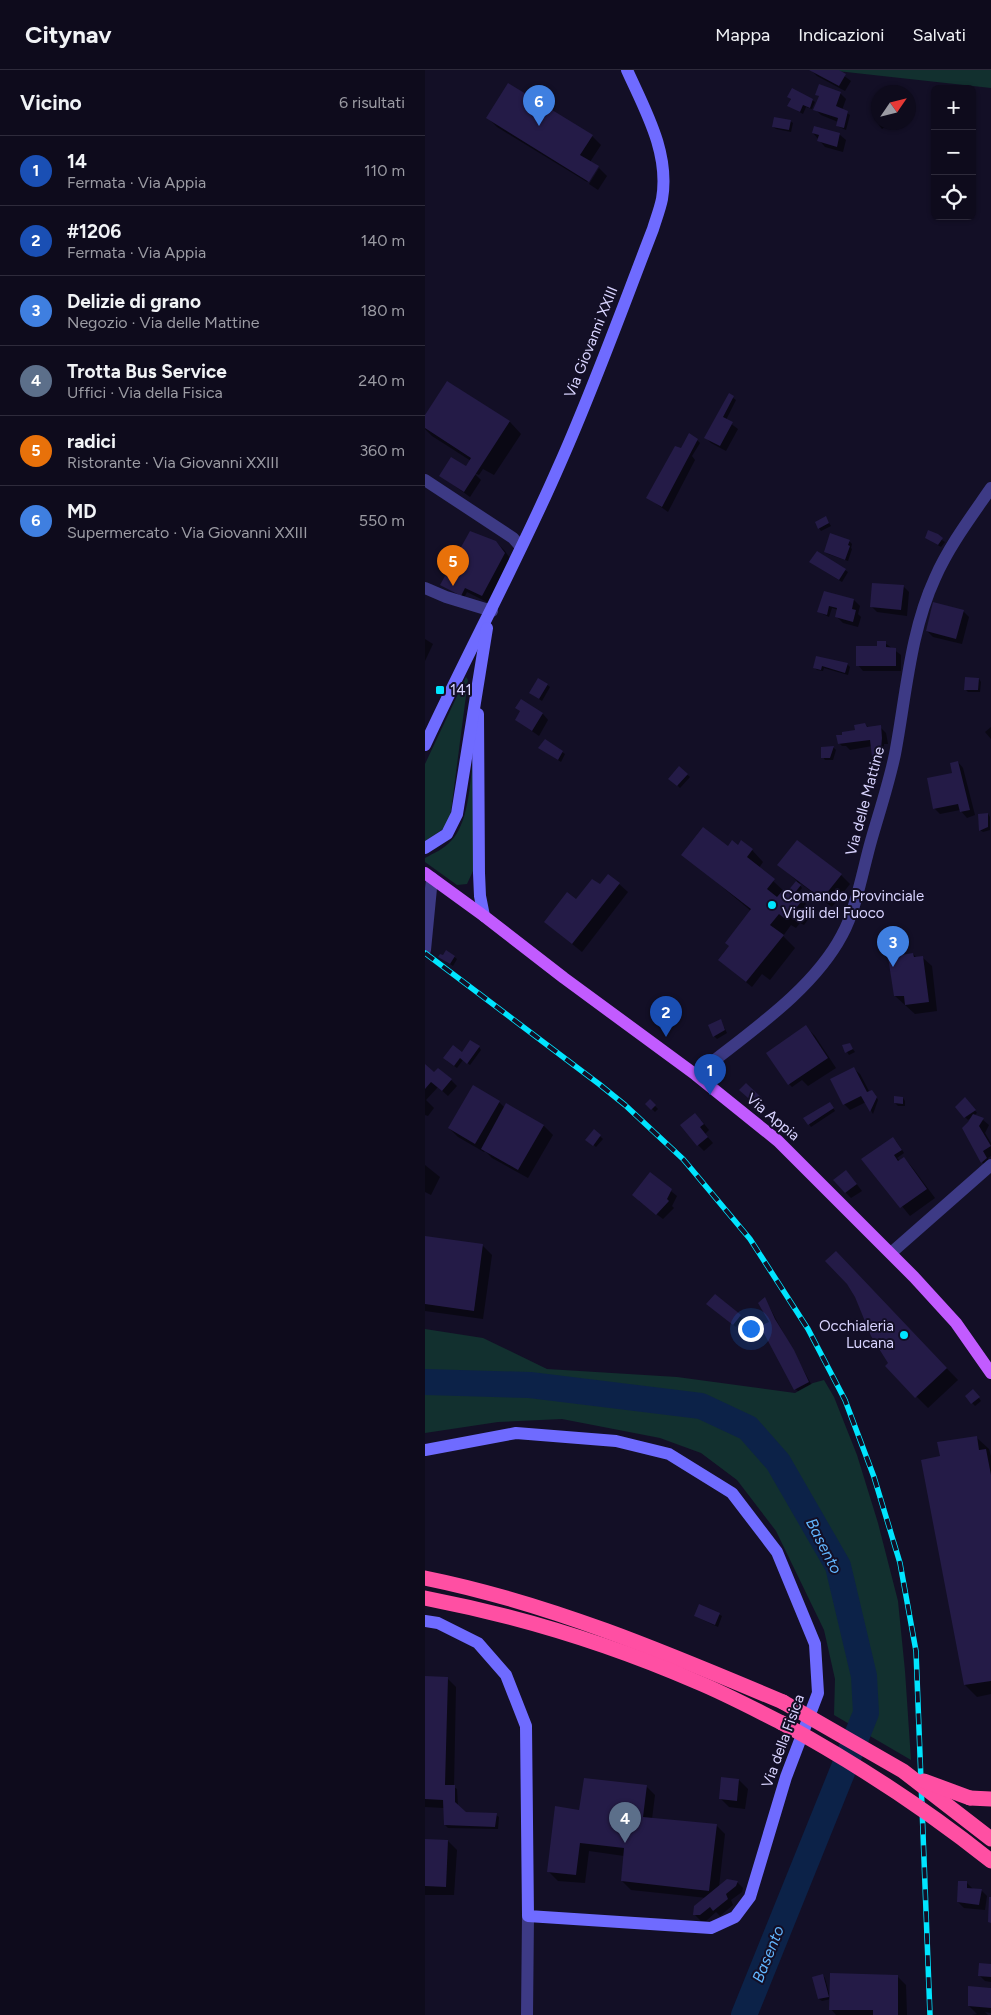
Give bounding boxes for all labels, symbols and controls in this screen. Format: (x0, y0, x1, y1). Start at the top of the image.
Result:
text: Citynav (25, 20, 112, 49)
text: Mappa (715, 24, 770, 46)
text: Indicazioni (798, 24, 884, 46)
text: Salvati (912, 24, 966, 46)
pin: 6 (523, 85, 555, 126)
north arrow (871, 85, 916, 130)
map controls (931, 85, 976, 220)
button: + (931, 85, 976, 130)
text: Vicino (20, 90, 82, 115)
text: 6 risultati (339, 93, 405, 112)
button: − (931, 130, 976, 175)
text: 14 (67, 150, 87, 173)
text: 1 (33, 161, 39, 180)
text: 110 m (364, 161, 405, 180)
text: Fermata · Via Appia (67, 173, 206, 192)
button: locate (931, 175, 976, 220)
text: #1206 (67, 220, 121, 243)
text: 2 (31, 231, 41, 250)
text: 140 m (361, 231, 405, 250)
text: Fermata · Via Appia (67, 243, 206, 262)
street label: Via Giovanni XXIII (560, 284, 622, 400)
text: Delizie di grano (67, 290, 201, 313)
text: 3 (32, 301, 40, 320)
text: 180 m (361, 301, 405, 320)
text: Negozio · Via delle Mattine (67, 313, 260, 332)
text: Trotta Bus Service (67, 360, 227, 383)
text: 4 (31, 371, 41, 390)
text: 240 m (358, 371, 405, 390)
text: Uffici · Via della Fisica (67, 383, 223, 402)
text: radici (67, 430, 116, 453)
text: 5 (31, 441, 41, 460)
text: 360 m (359, 441, 405, 460)
text: Ristorante · Via Giovanni XXIII (67, 453, 279, 472)
text: MD (67, 500, 97, 523)
text: 6 (31, 511, 41, 530)
text: 550 m (359, 511, 405, 530)
text: Supermercato · Via Giovanni XXIII (67, 523, 308, 542)
pin: 5 (437, 545, 469, 586)
place label: 141 (450, 681, 472, 699)
marker: 141 (434, 684, 446, 696)
street label: Via delle Mattine (842, 744, 888, 858)
place label: Comando Provinciale Vigili del Fuoco (782, 887, 924, 922)
marker: Comando Provinciale Vigili del Fuoco (766, 899, 778, 911)
pin: 3 (877, 926, 909, 967)
pin: 2 (650, 996, 682, 1037)
pin: 1 (694, 1054, 726, 1095)
street label: Via Appia (743, 1089, 803, 1145)
your location (738, 1316, 764, 1342)
place label: Occhialeria Lucana (819, 1317, 894, 1352)
marker: Occhialeria Lucana (898, 1329, 910, 1341)
water label: Basento (802, 1515, 846, 1577)
street label: Via della Fisica (758, 1692, 808, 1790)
pin: 4 (609, 1802, 641, 1843)
water label: Basento (748, 1923, 788, 1985)

